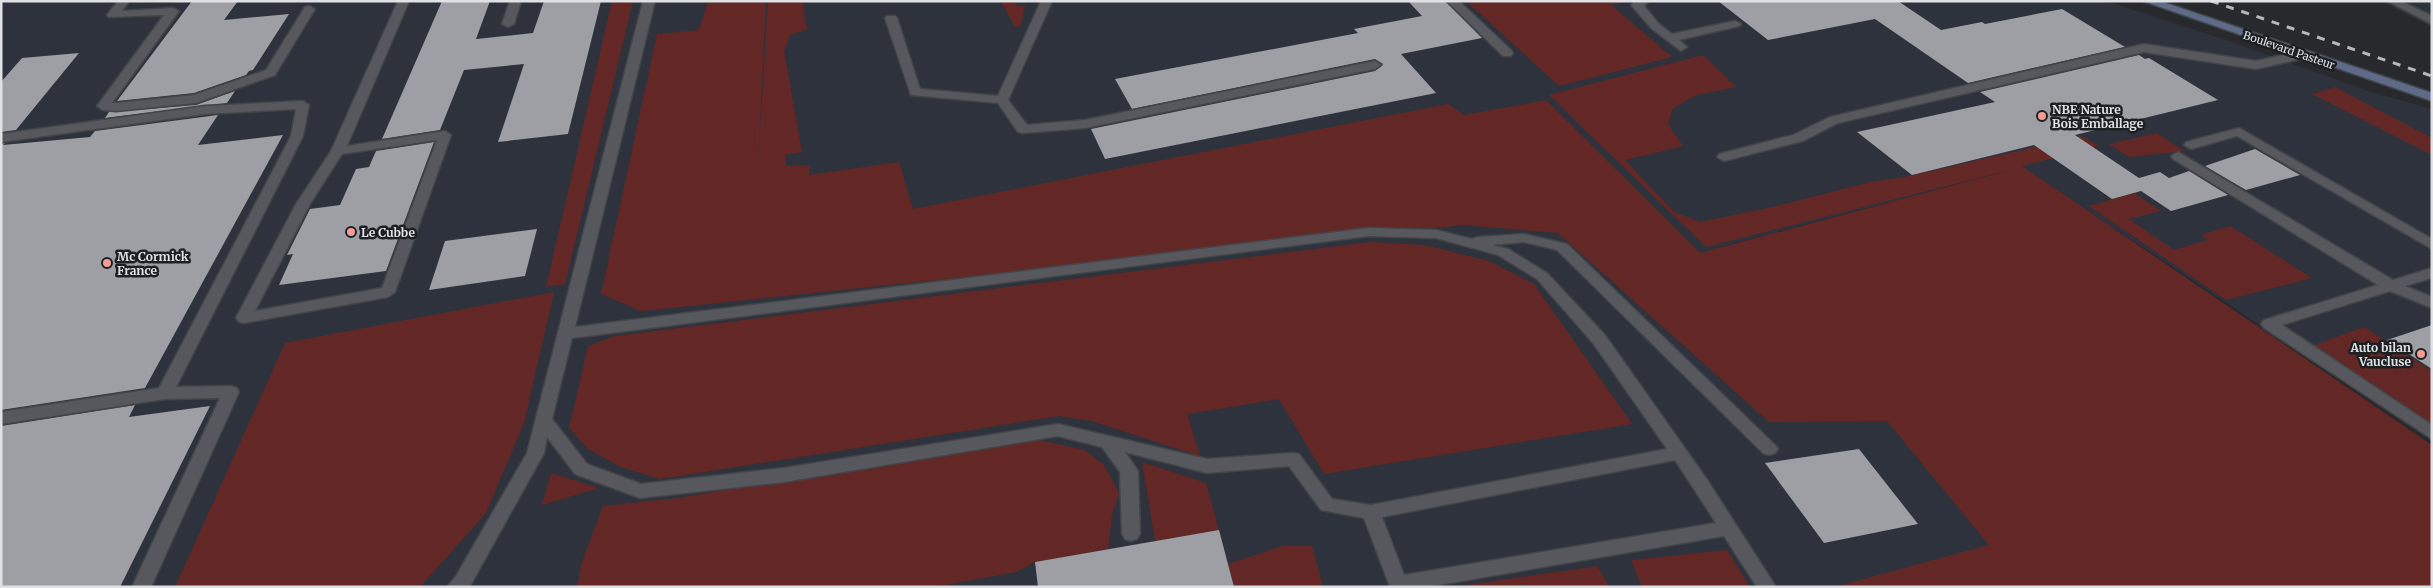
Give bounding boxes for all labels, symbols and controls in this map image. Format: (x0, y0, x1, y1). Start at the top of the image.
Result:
street label: Boulevard Pasteur (2241, 28, 2337, 72)
place label: NBE Nature Bois Emballage (2052, 102, 2144, 131)
marker: NBE Nature Bois Emballage (2036, 110, 2048, 122)
place label: Le Cubbe (361, 225, 415, 240)
marker: Le Cubbe (345, 226, 357, 238)
place label: Mc Cormick France (117, 249, 189, 278)
marker: Mc Cormick France (101, 257, 113, 269)
place label: Auto bilan Vaucluse (2349, 340, 2411, 369)
marker: Auto bilan Vaucluse (2415, 348, 2427, 360)

